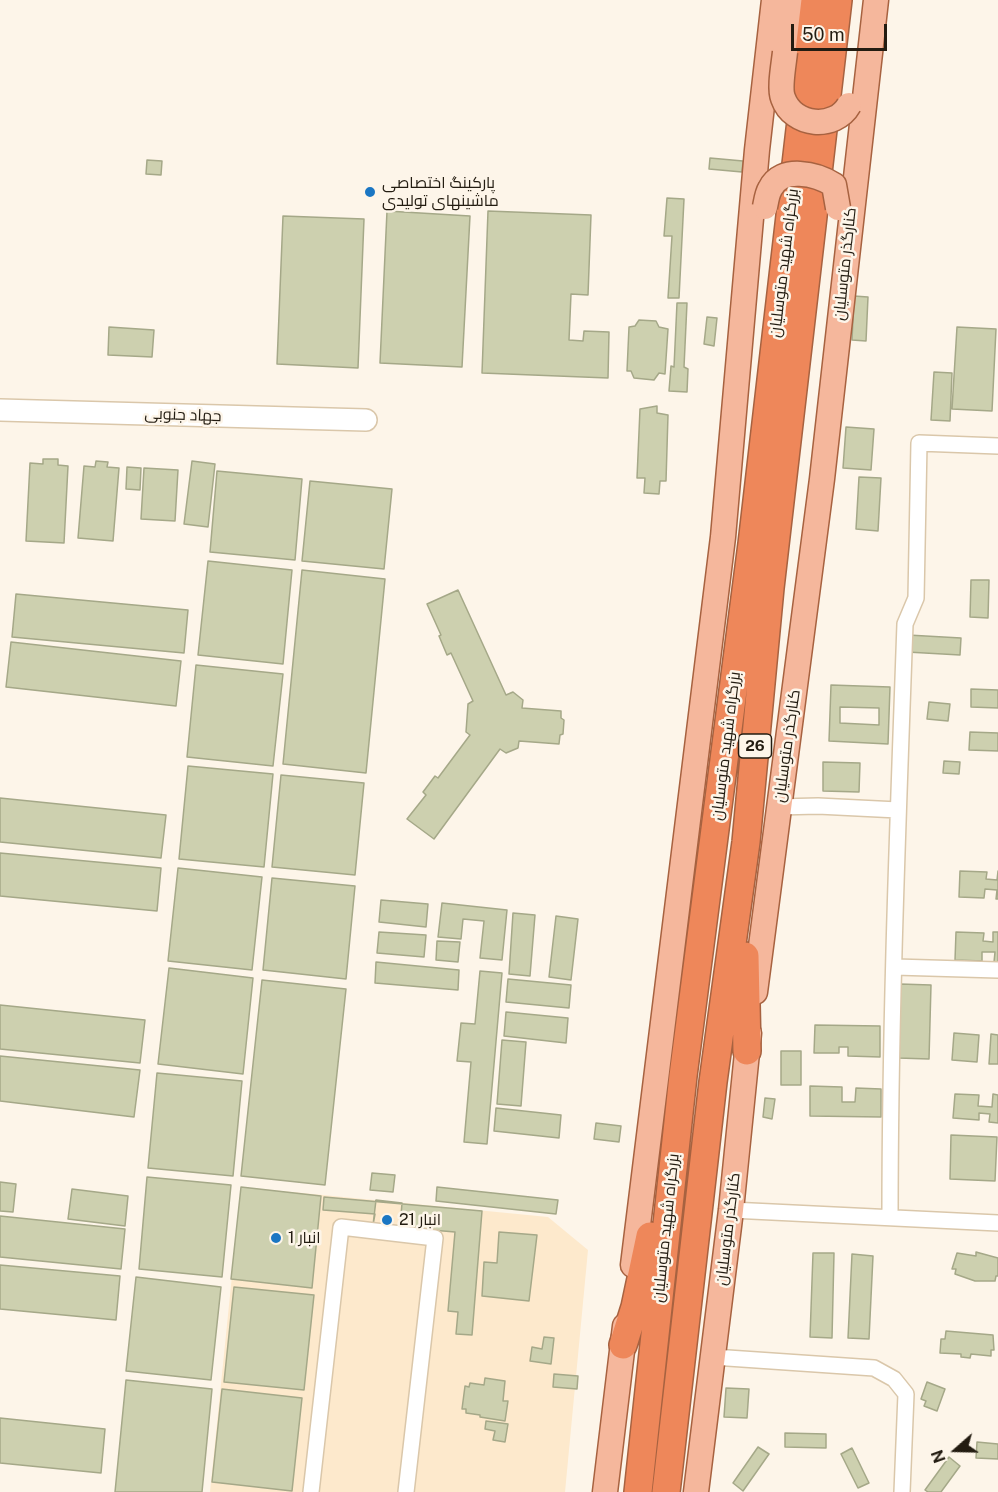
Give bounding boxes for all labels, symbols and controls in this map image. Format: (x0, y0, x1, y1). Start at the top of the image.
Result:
scale bar (794, 12, 890, 50)
text: 50 m (802, 24, 845, 45)
place label: پارکینگ اختصاصی ماشینهای تولیدی (382, 173, 499, 211)
marker: پارکینگ اختصاصی ماشینهای تولیدی (363, 185, 377, 199)
street label: بزرگراه شهید متوسلیان (765, 187, 803, 339)
street label: کنارگذر متوسلیان (830, 207, 860, 321)
street label: جهاد جنوبی (144, 404, 222, 426)
street label: بزرگراه شهید متوسلیان (707, 670, 745, 822)
street label: کنارگذر متوسلیان (770, 688, 804, 804)
road number: 26 (738, 734, 771, 758)
street label: بزرگراه شهید متوسلیان (649, 1153, 683, 1303)
street label: کنارگذر متوسلیان (712, 1171, 744, 1287)
place label: انبار 21 (399, 1210, 441, 1230)
marker: انبار 21 (380, 1213, 394, 1227)
place label: انبار 1 (288, 1228, 321, 1248)
marker: انبار 1 (269, 1231, 283, 1245)
north arrow (926, 1420, 986, 1480)
text: N (928, 1447, 950, 1465)

